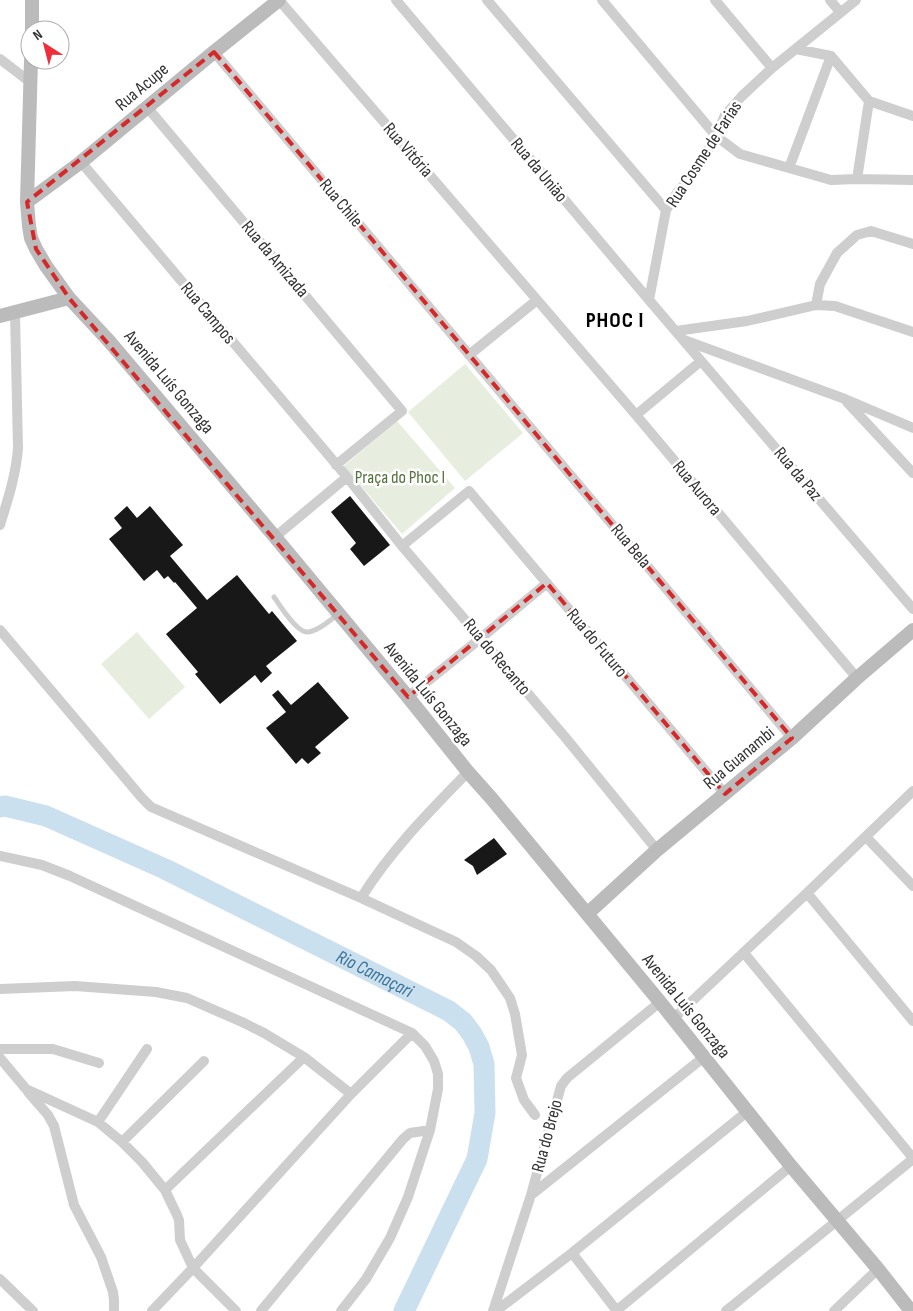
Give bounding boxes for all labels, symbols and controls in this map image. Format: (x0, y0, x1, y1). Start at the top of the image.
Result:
north arrow (20, 20, 70, 70)
text: N (30, 26, 46, 44)
street label: Rua Acupe (111, 59, 173, 115)
street label: Rua Cosme de Farias (662, 97, 746, 211)
street label: Rua Vitória (379, 118, 437, 182)
street label: Rua da União (506, 134, 572, 206)
street label: Rua Chile (315, 175, 367, 231)
street label: Rua da Amizada (237, 216, 313, 302)
street label: Rua Campos (176, 278, 240, 348)
district label: PHOC I (586, 307, 644, 334)
street label: Avenida Luís Gonzaga (119, 325, 218, 438)
street label: Rua da Paz (769, 443, 827, 506)
street label: Rua Aurora (668, 456, 726, 520)
park label: Praça do Phoc I (355, 467, 445, 488)
street label: Rua Bela (607, 520, 656, 572)
street label: Rua do Futuro (562, 604, 632, 682)
street label: Rua do Recanto (459, 614, 535, 700)
street label: Avenida Luís Gonzaga (379, 637, 477, 750)
street label: Rua Guanambi (699, 722, 779, 794)
water label: Rio Camaçari (332, 945, 417, 1003)
street label: Avenida Luís Gonzaga (637, 949, 735, 1062)
street label: Rua do Brejo (527, 1097, 567, 1175)

